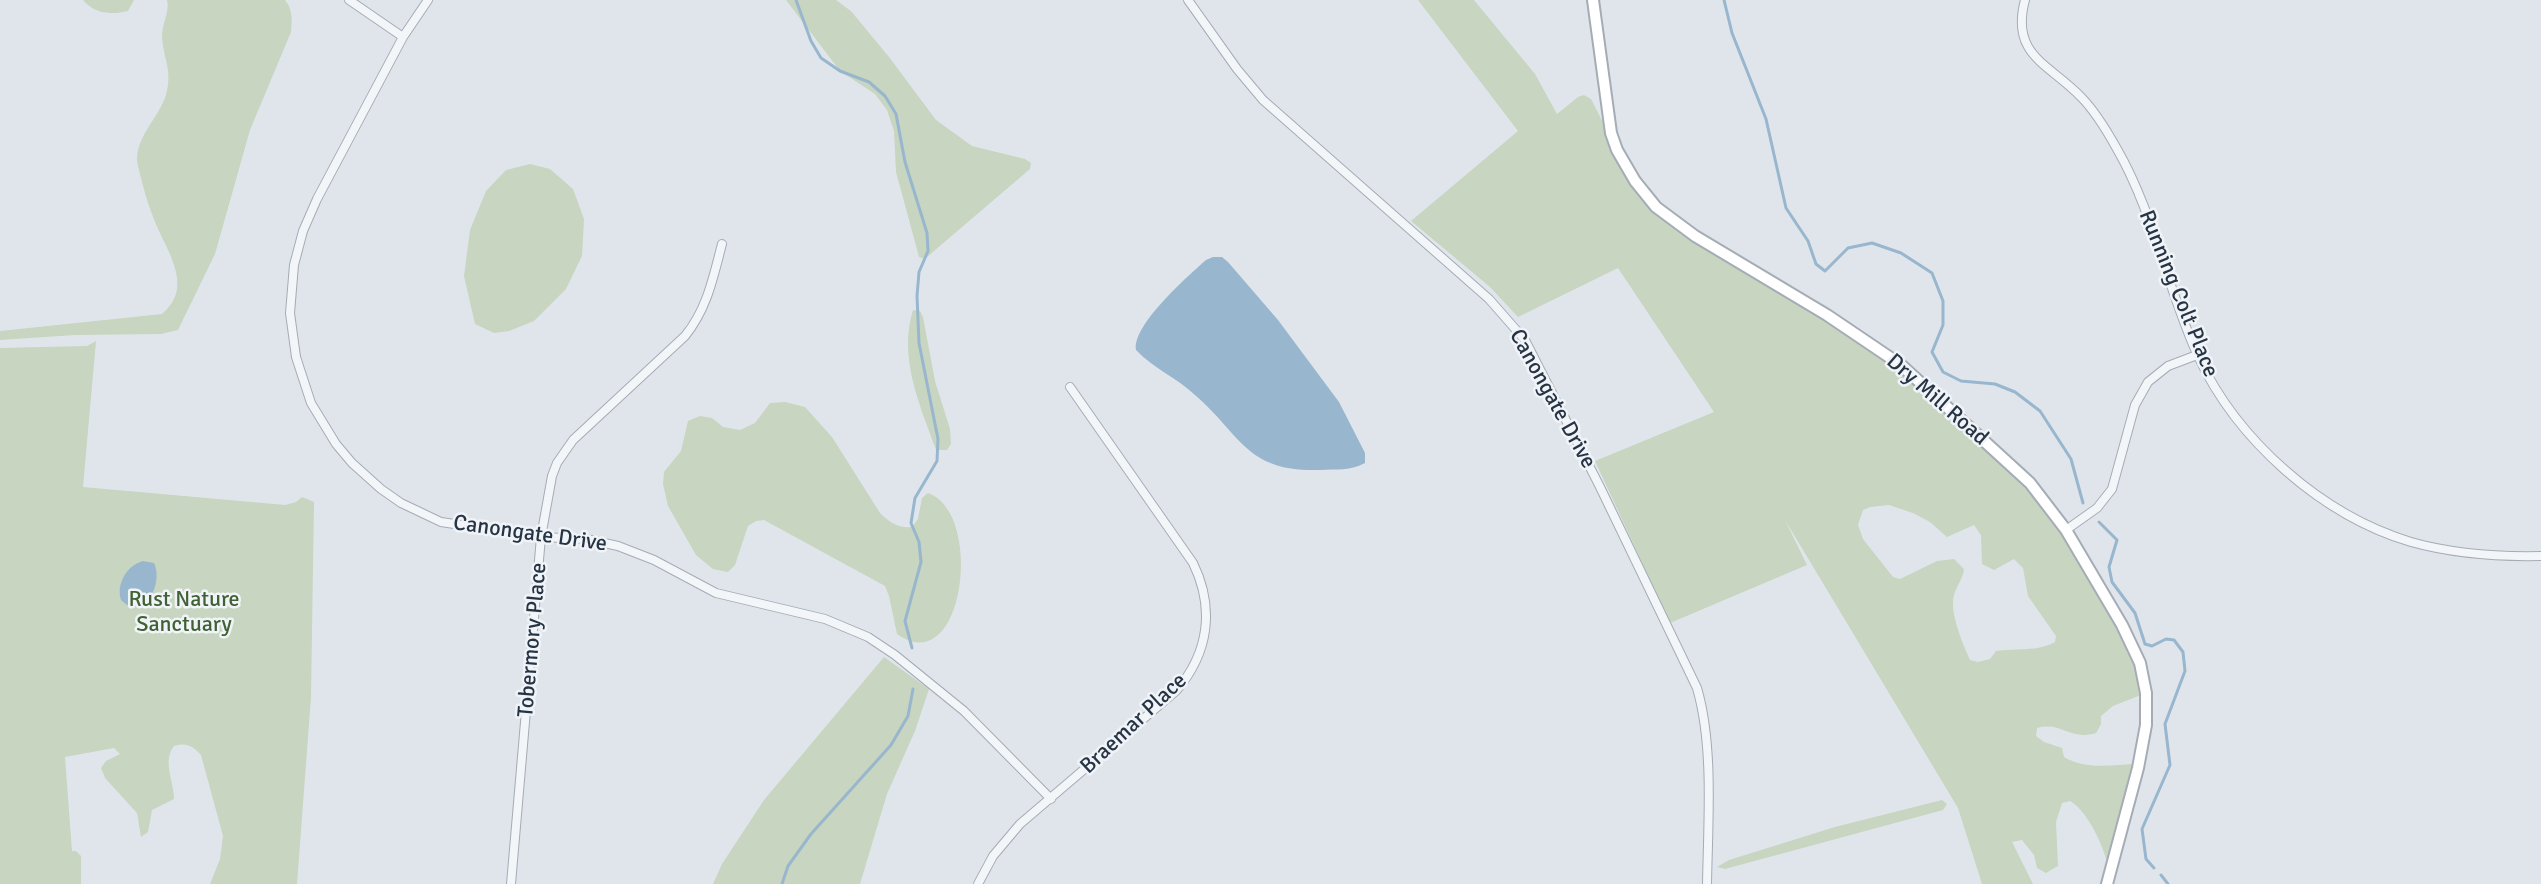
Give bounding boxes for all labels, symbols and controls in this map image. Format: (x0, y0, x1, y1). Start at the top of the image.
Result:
street label: Running Colt Place (2132, 207, 2224, 381)
street label: Canongate Drive (1503, 325, 1601, 473)
street label: Dry Mill Road (1881, 349, 1993, 451)
street label: Canongate Drive (452, 510, 608, 558)
street label: Tobermory Place (513, 562, 553, 718)
park label: Rust Nature Sanctuary (128, 587, 240, 638)
street label: Braemar Place (1075, 668, 1193, 780)

